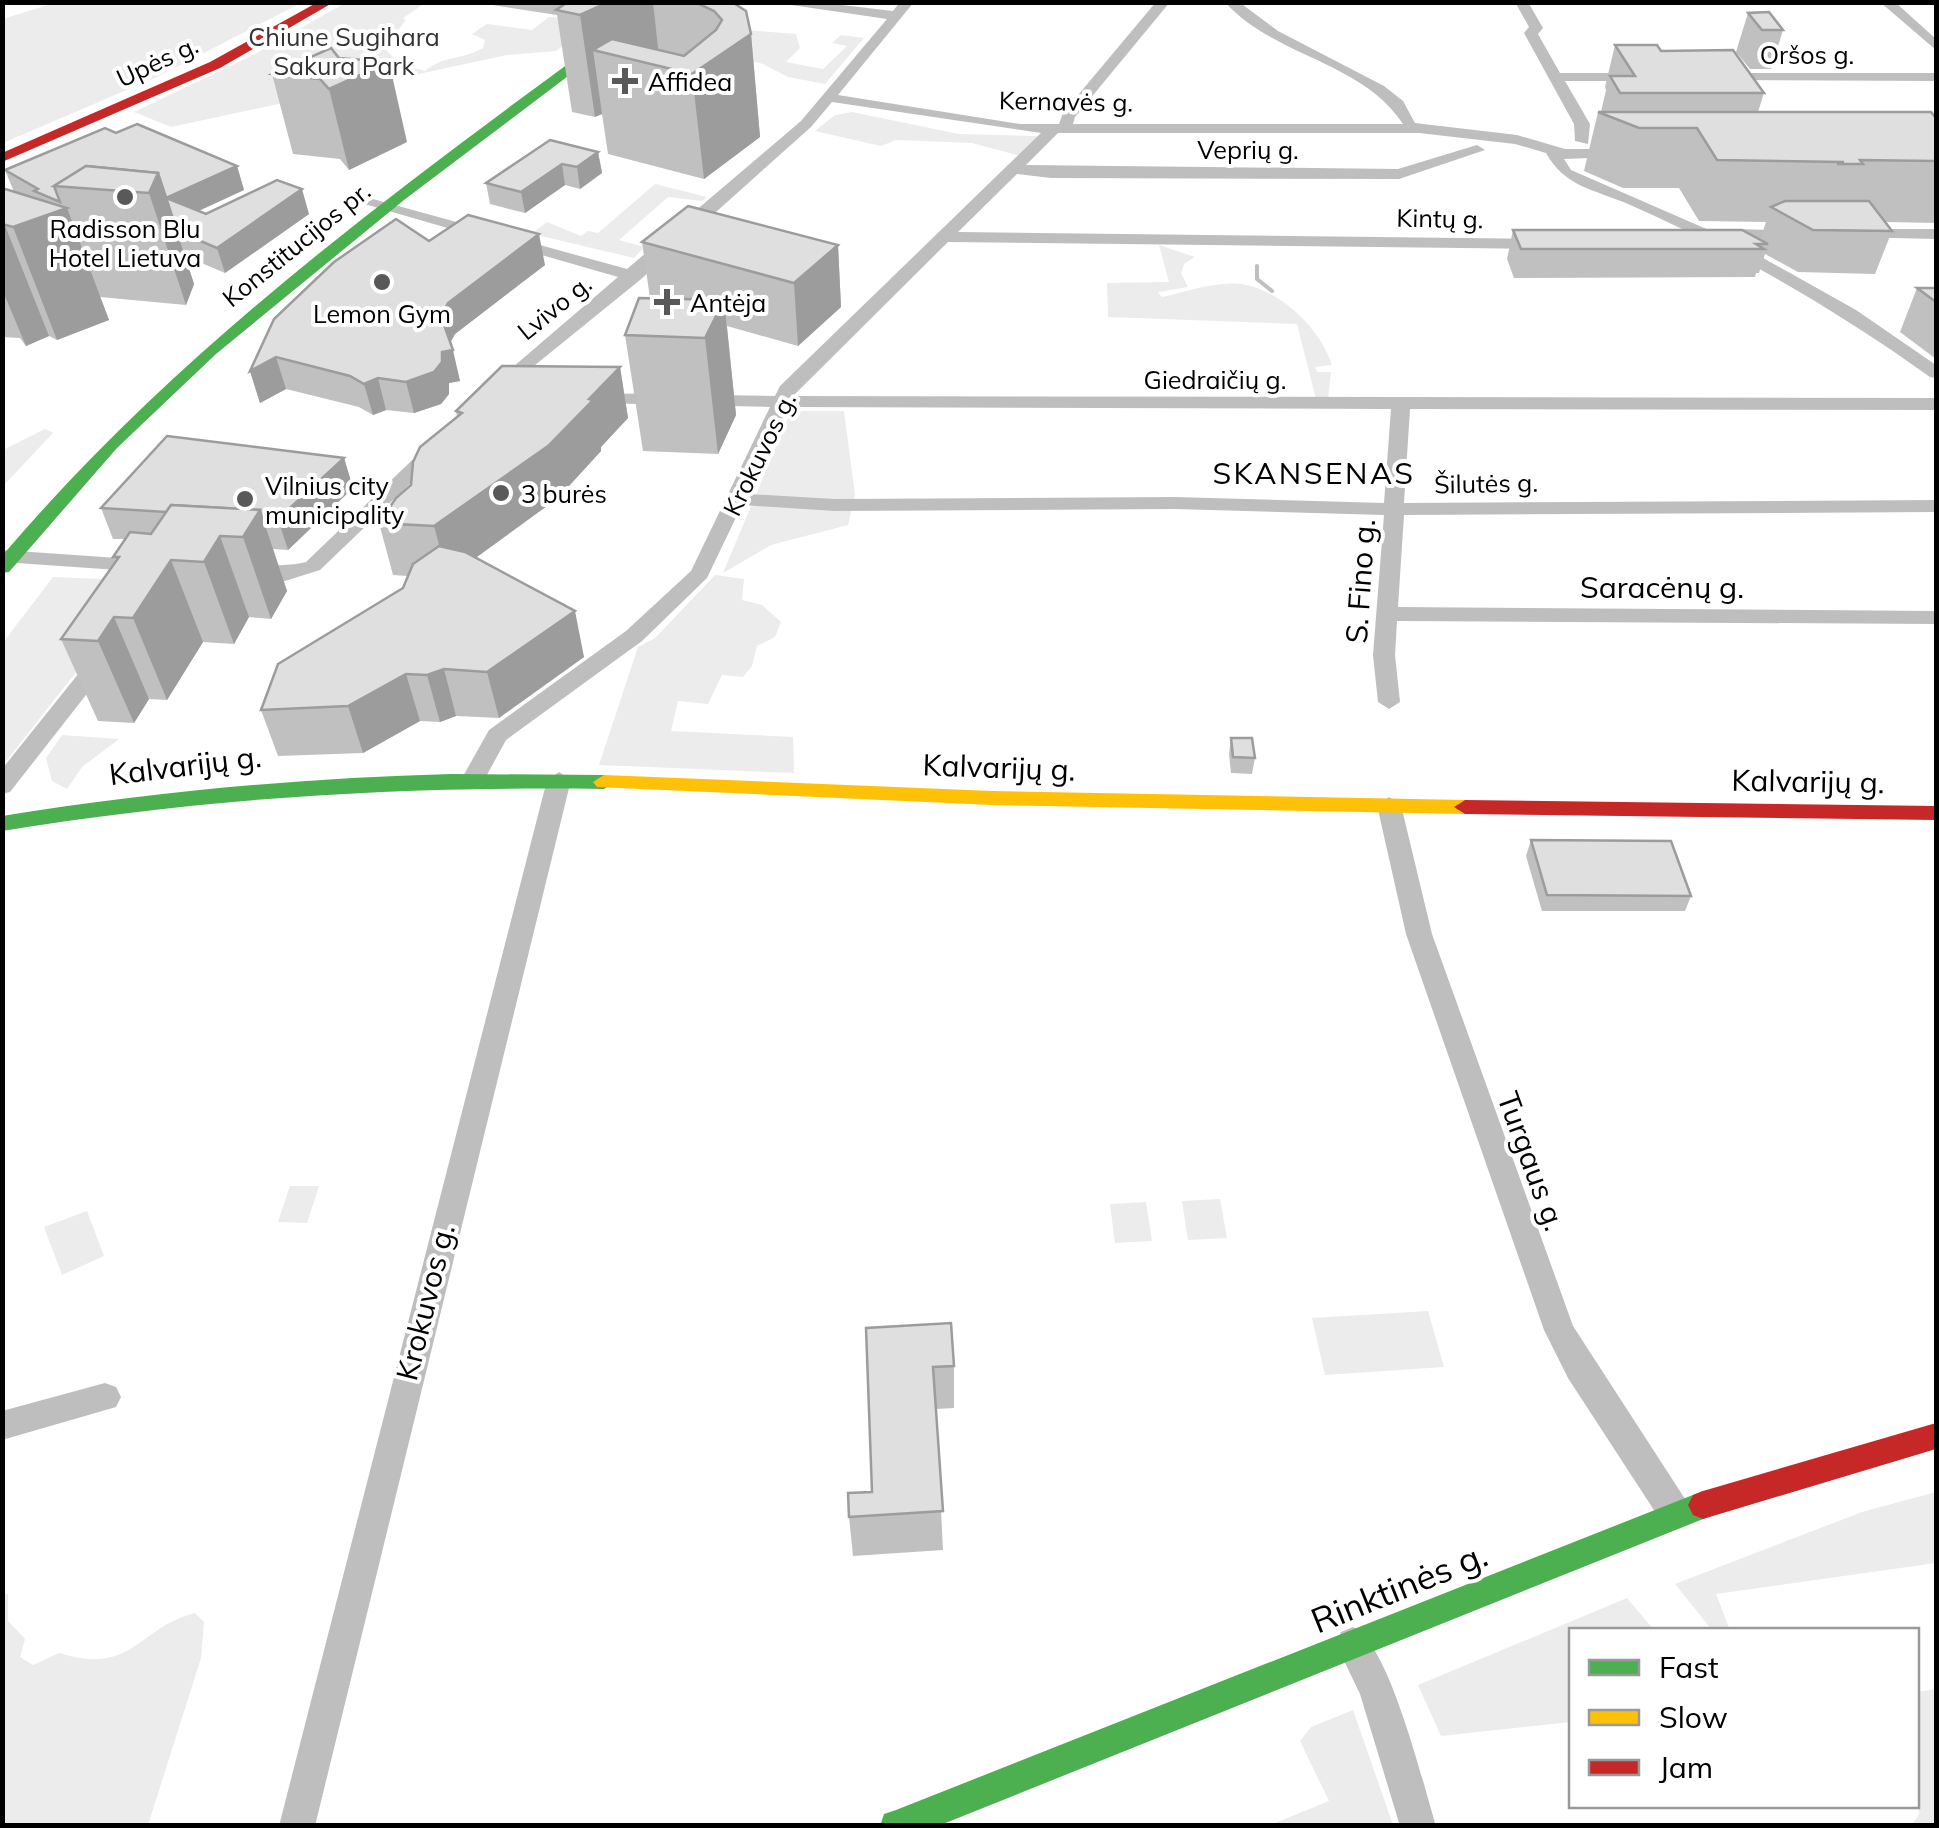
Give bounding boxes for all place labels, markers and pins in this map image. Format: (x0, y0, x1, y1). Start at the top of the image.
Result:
place label: Affidea (648, 66, 732, 97)
marker: Affidea (612, 68, 638, 94)
marker: Radisson Blu Hotel Lietuva (114, 186, 136, 208)
place label: Radisson Blu Hotel Lietuva (49, 213, 201, 273)
marker: Lemon Gym (371, 271, 393, 293)
place label: Antėja (690, 287, 766, 318)
marker: Antėja (654, 289, 680, 315)
place label: Lemon Gym (313, 298, 451, 329)
place label: Vilnius city municipality (265, 470, 404, 530)
place label: 3 burės (521, 478, 607, 509)
marker: 3 burės (490, 482, 512, 504)
marker: Vilnius city municipality (234, 488, 256, 510)

